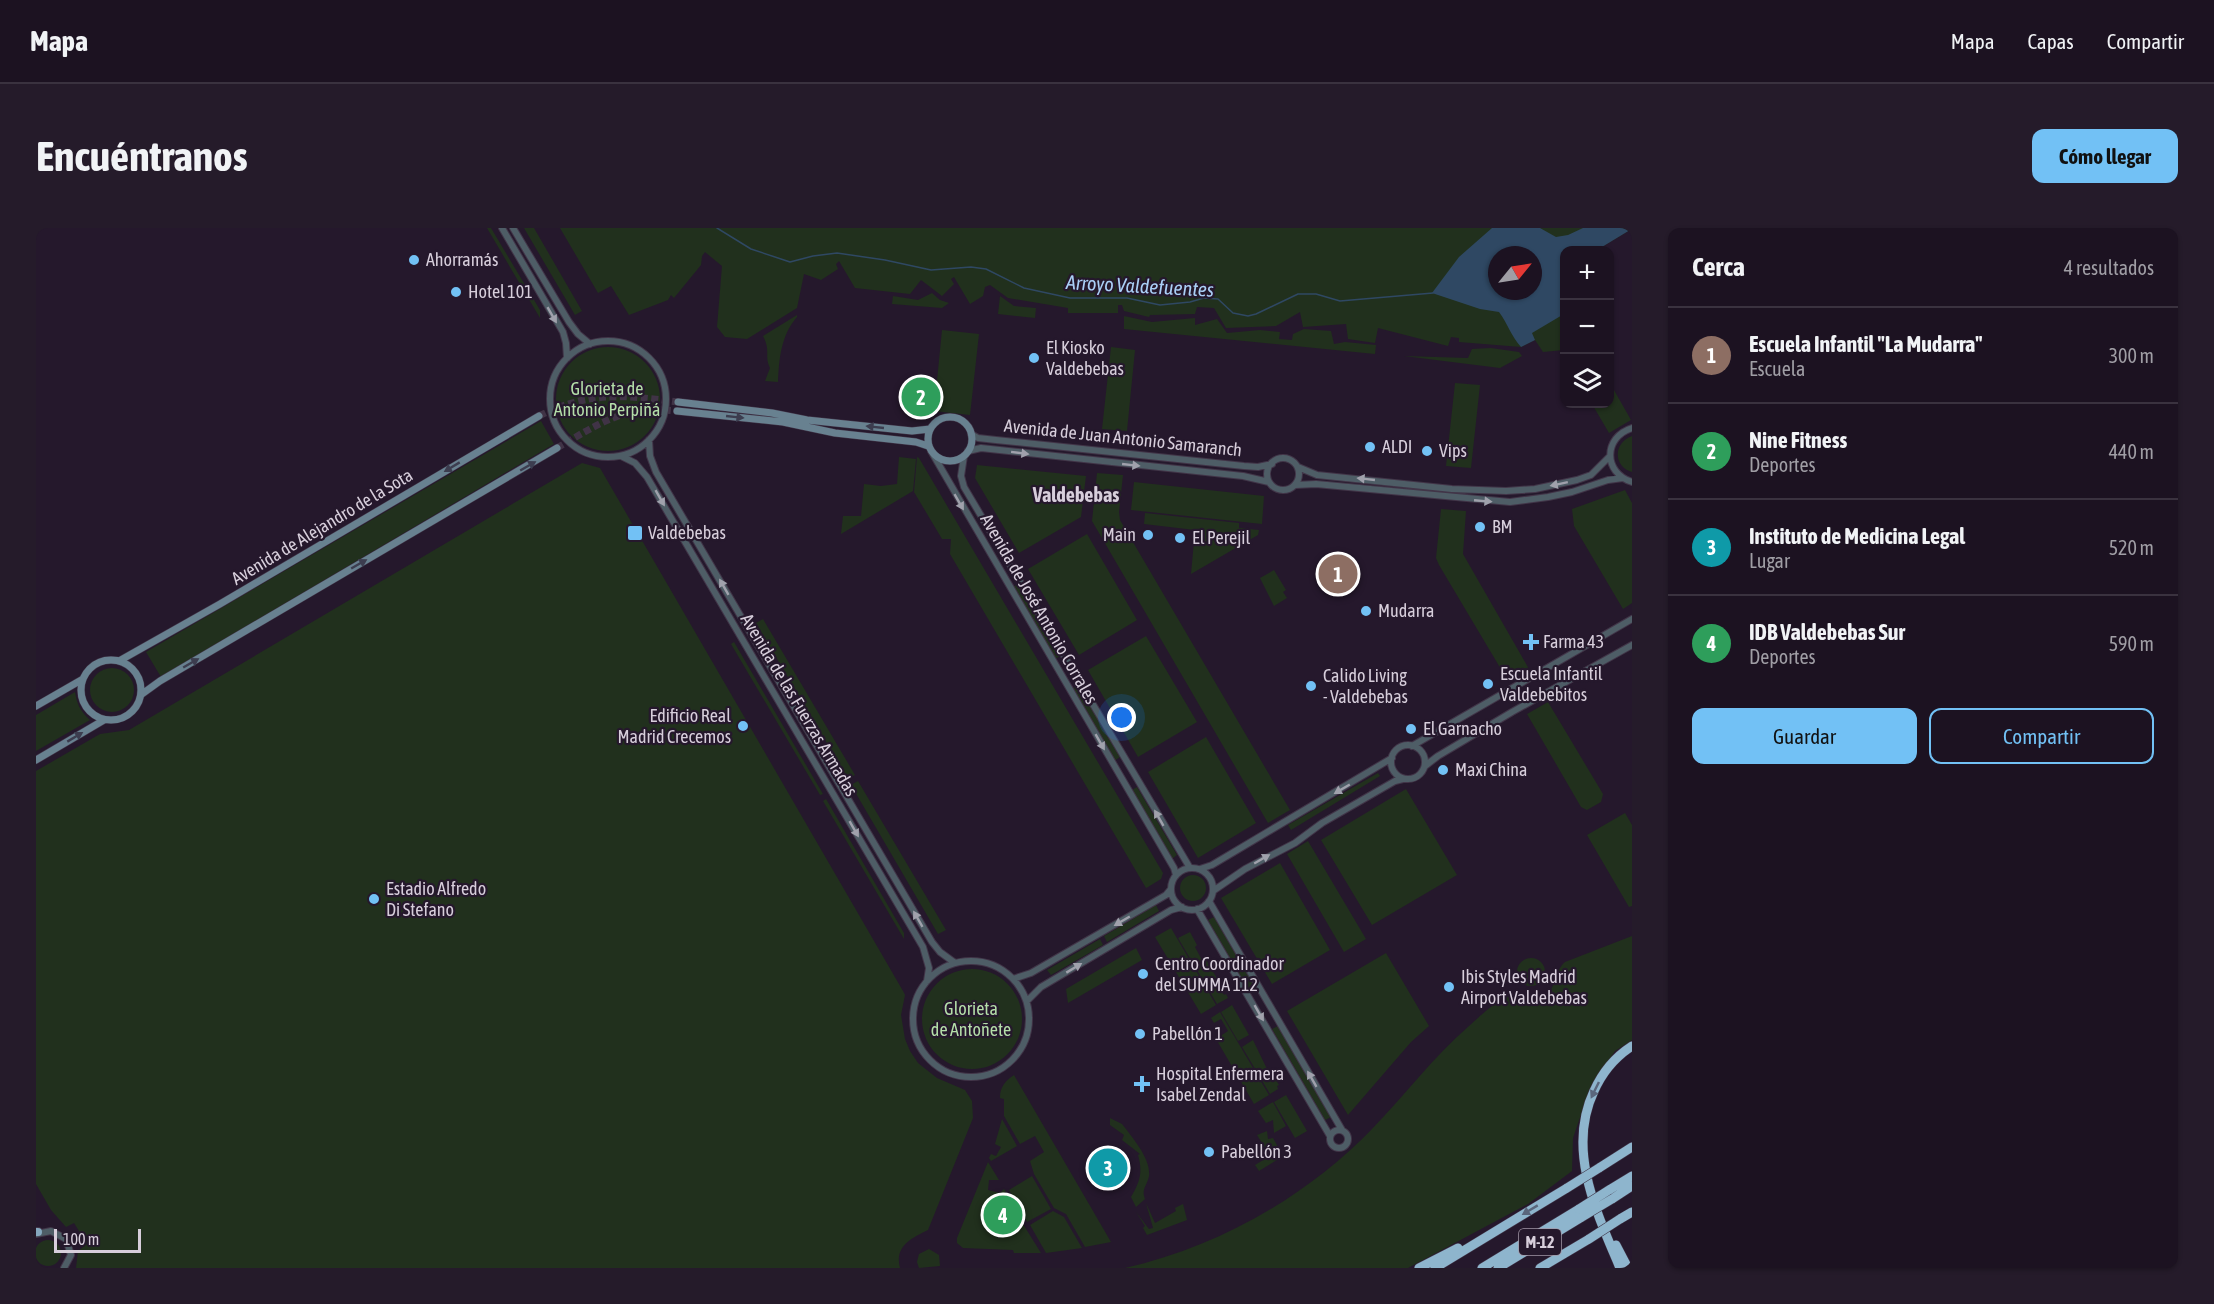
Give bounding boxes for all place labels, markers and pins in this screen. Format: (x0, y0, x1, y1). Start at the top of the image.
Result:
place label: Ahorramás (426, 249, 498, 270)
marker: Ahorramás (407, 253, 421, 267)
place label: Hotel 101 (468, 281, 533, 302)
marker: Hotel 101 (449, 285, 463, 299)
place label: El Kiosko Valdebebas (1046, 337, 1124, 379)
marker: El Kiosko Valdebebas (1027, 351, 1041, 365)
pin: 2 (902, 374, 940, 420)
place label: ALDI (1382, 436, 1412, 457)
marker: ALDI (1363, 440, 1377, 454)
place label: Vips (1439, 440, 1467, 461)
marker: Vips (1420, 444, 1434, 458)
place label: BM (1492, 516, 1513, 537)
marker: BM (1473, 520, 1487, 534)
place label: Valdebebas (648, 522, 726, 543)
marker: Valdebebas (626, 524, 644, 542)
place label: Main (1103, 524, 1136, 545)
place label: El Perejil (1192, 527, 1250, 548)
marker: Main (1141, 528, 1155, 542)
marker: El Perejil (1173, 531, 1187, 545)
pin: 1 (1318, 552, 1358, 596)
place label: Mudarra (1378, 600, 1434, 621)
marker: Mudarra (1359, 604, 1373, 618)
place label: Farma 43 (1543, 631, 1604, 652)
marker: Farma 43 (1524, 635, 1538, 649)
place label: Escuela Infantil Valdebebitos (1500, 663, 1603, 705)
place label: Calido Living - Valdebebas (1323, 665, 1408, 707)
marker: Escuela Infantil Valdebebitos (1481, 677, 1495, 691)
marker: Calido Living - Valdebebas (1304, 679, 1318, 693)
place label: Edificio Real Madrid Crecemos (617, 705, 731, 747)
place label: El Garnacho (1423, 718, 1502, 739)
marker: Edificio Real Madrid Crecemos (736, 719, 750, 733)
marker: El Garnacho (1404, 722, 1418, 736)
place label: Maxi China (1455, 759, 1527, 780)
marker: Maxi China (1436, 763, 1450, 777)
place label: Estadio Alfredo Di Stefano (386, 878, 486, 920)
marker: Estadio Alfredo Di Stefano (367, 892, 381, 906)
place label: Centro Coordinador del SUMMA 112 (1155, 953, 1285, 995)
place label: Ibis Styles Madrid Airport Valdebebas (1461, 966, 1587, 1008)
marker: Centro Coordinador del SUMMA 112 (1136, 967, 1150, 981)
marker: Ibis Styles Madrid Airport Valdebebas (1442, 980, 1456, 994)
place label: Pabellón 1 (1152, 1023, 1223, 1044)
marker: Pabellón 1 (1133, 1027, 1147, 1041)
place label: Hospital Enfermera Isabel Zendal (1156, 1063, 1284, 1105)
marker: Hospital Enfermera Isabel Zendal (1133, 1075, 1151, 1093)
place label: Pabellón 3 (1221, 1141, 1292, 1162)
marker: Pabellón 3 (1202, 1145, 1216, 1159)
pin: 3 (1088, 1146, 1128, 1190)
pin: 4 (984, 1192, 1022, 1238)

